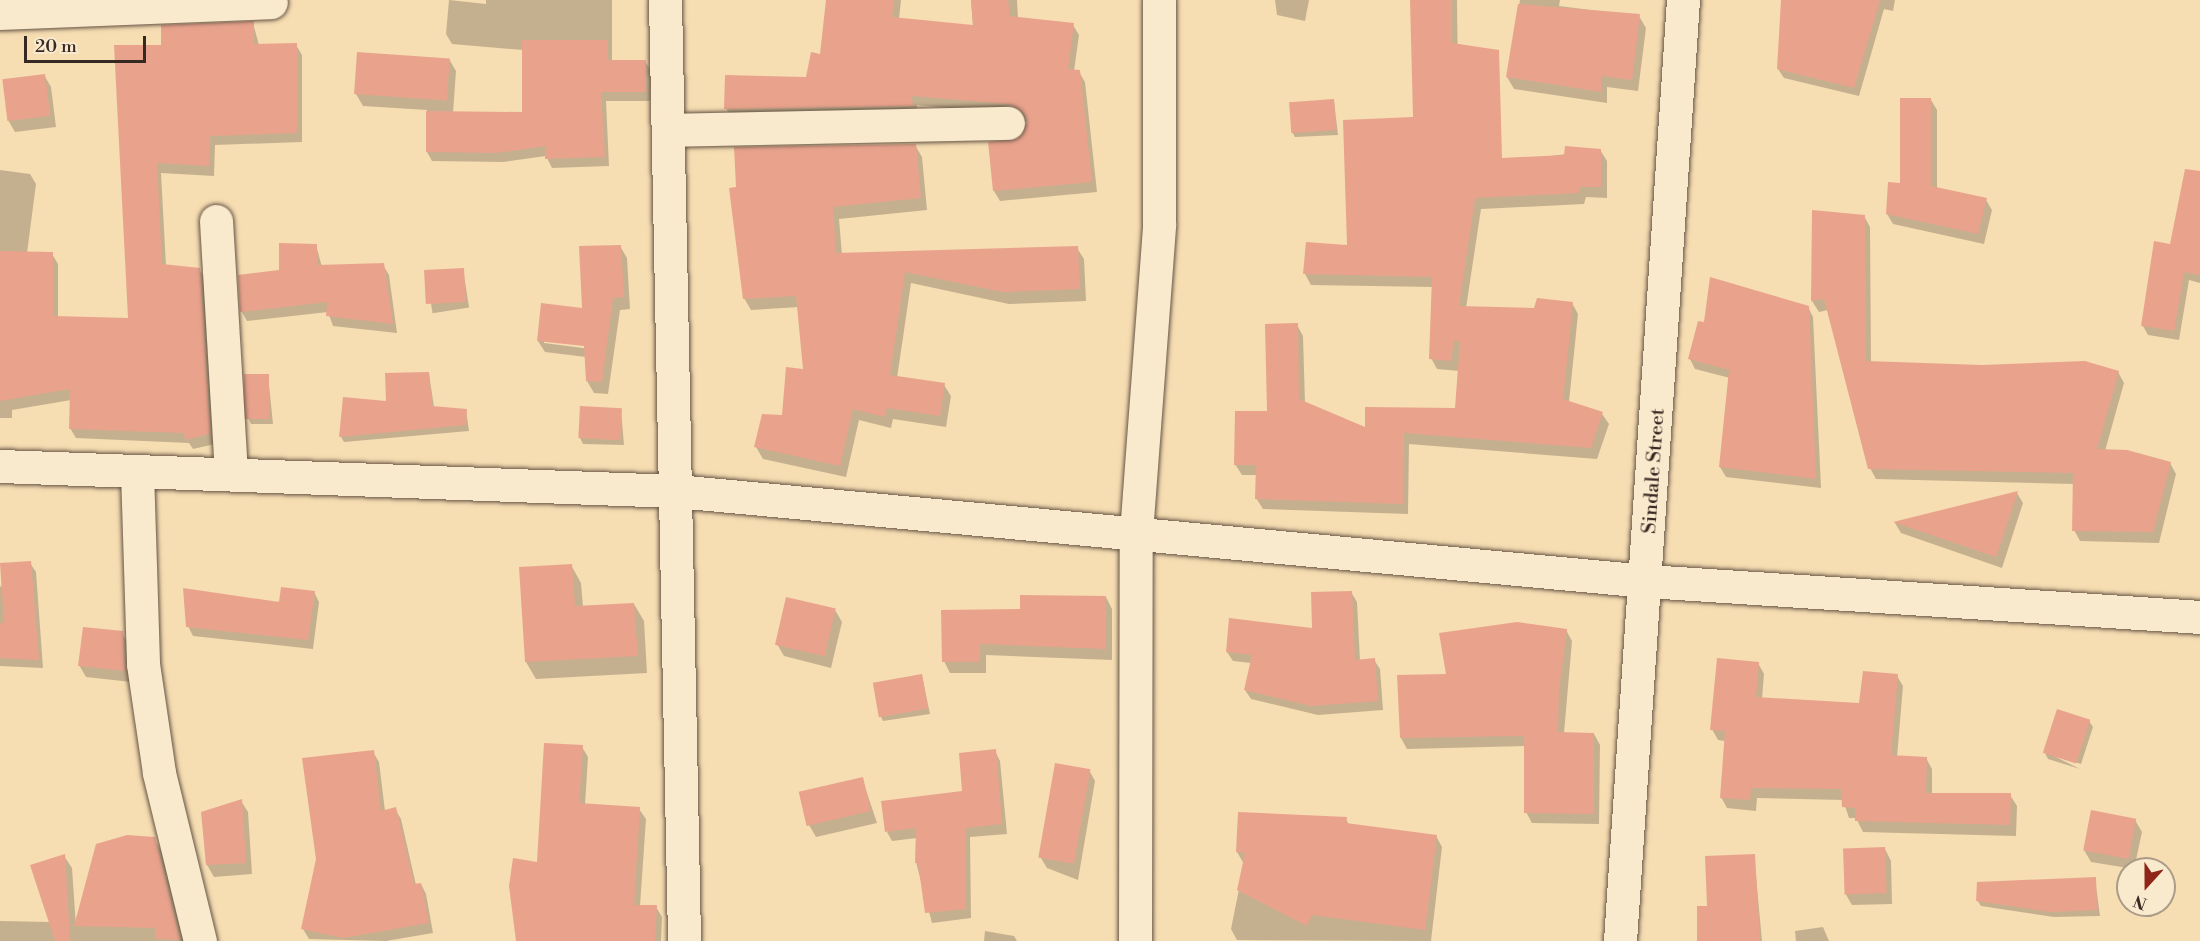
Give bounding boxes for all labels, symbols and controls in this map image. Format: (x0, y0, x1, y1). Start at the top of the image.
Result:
scale bar (27, 24, 148, 62)
text: 20 m (35, 35, 77, 58)
street label: Sindale Street (1638, 407, 1670, 535)
north arrow (2116, 857, 2176, 917)
text: N (2131, 890, 2150, 914)

